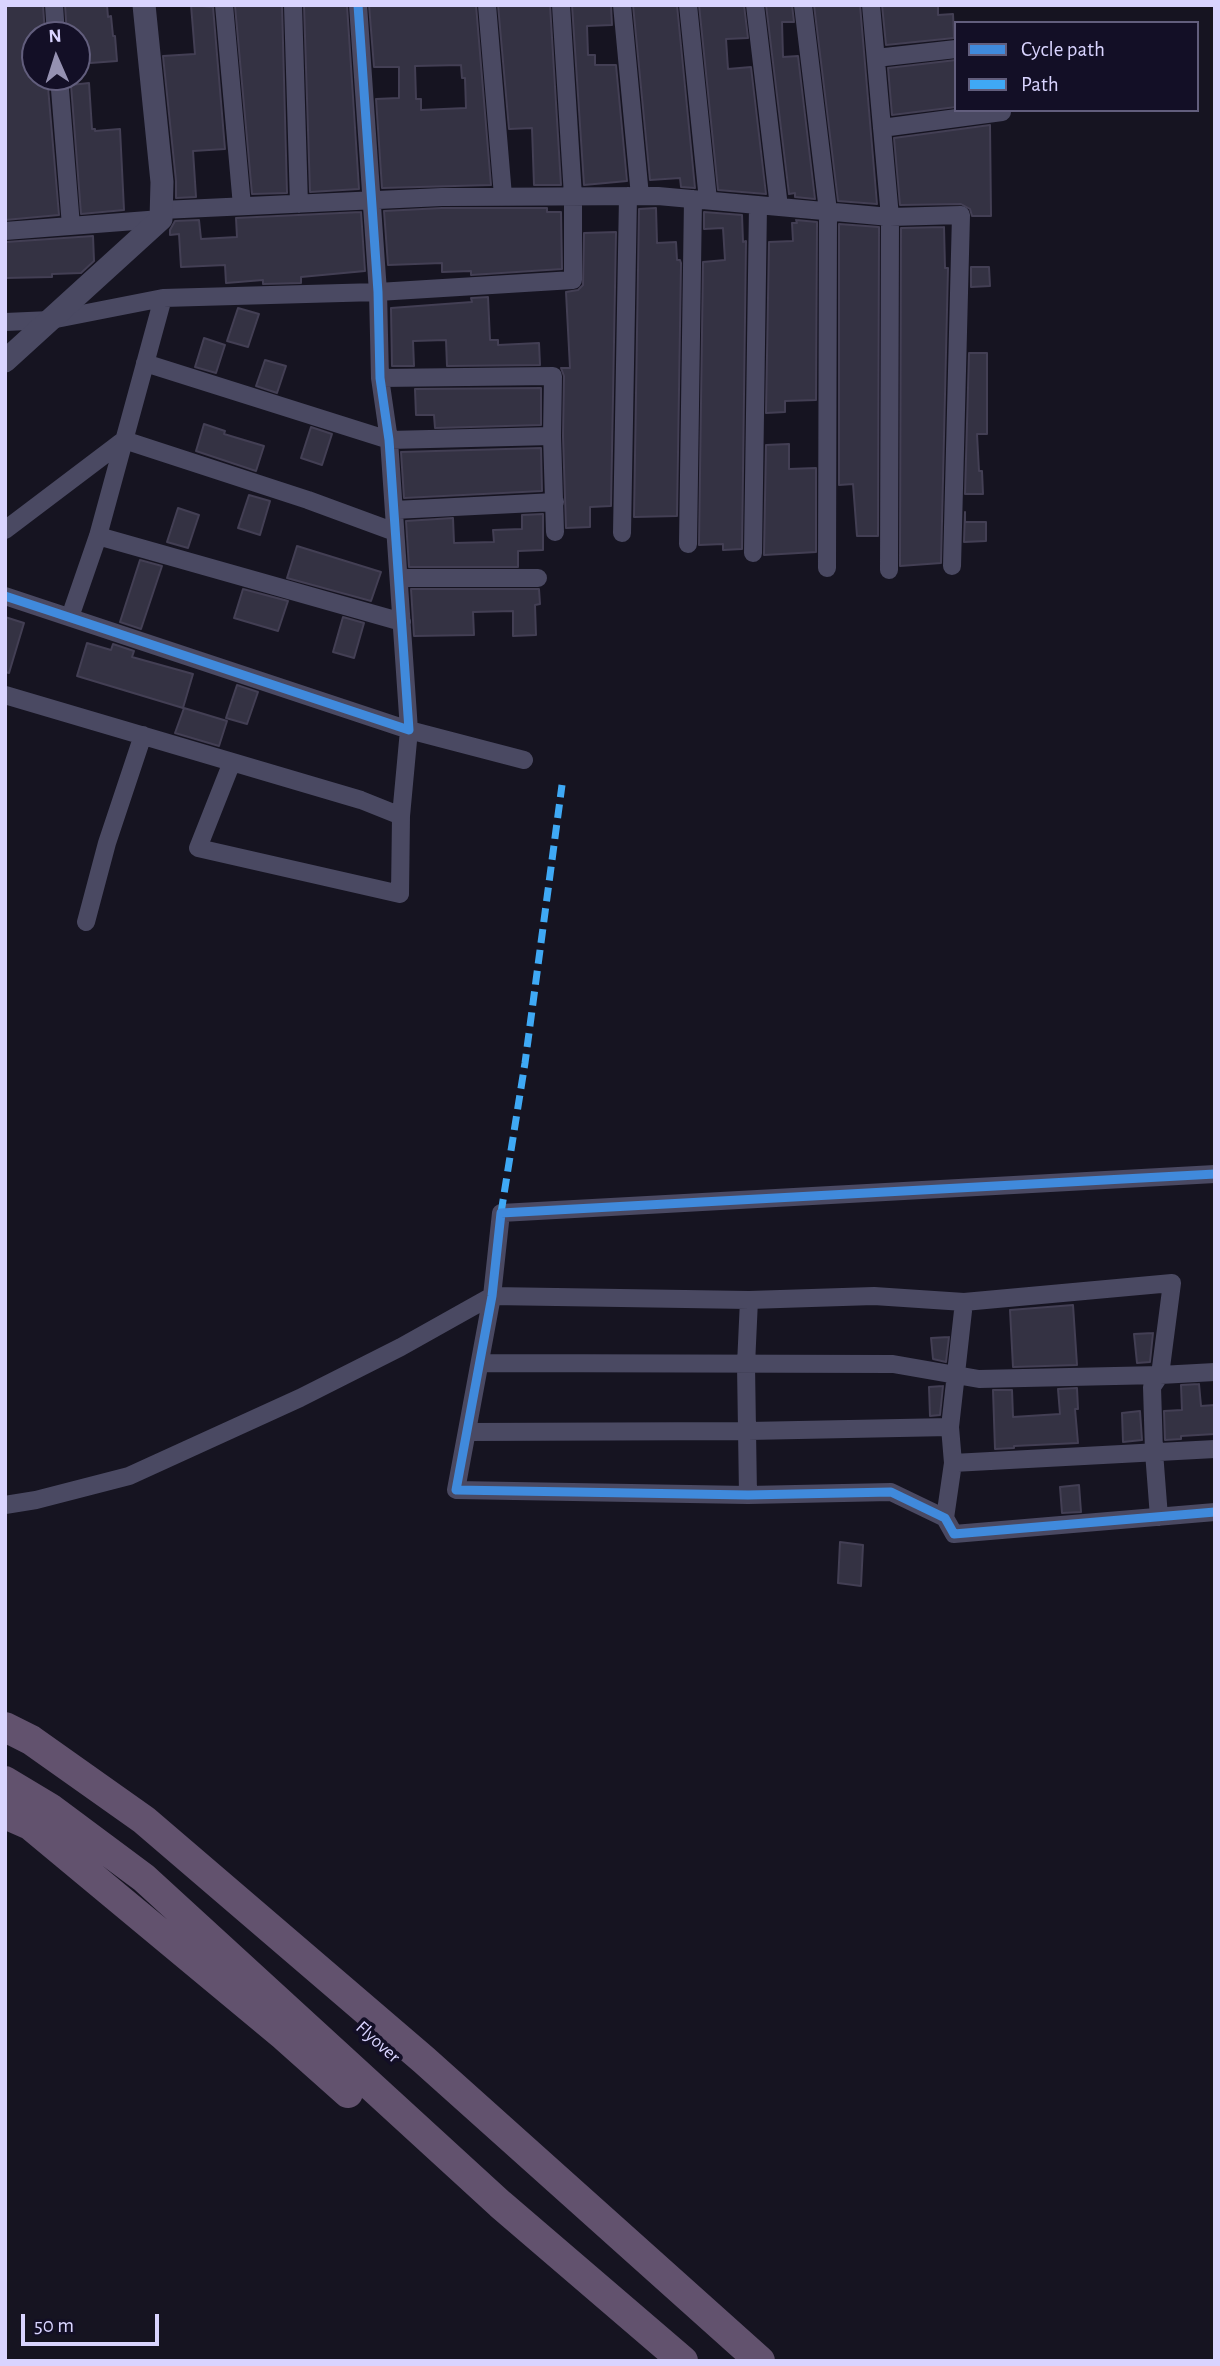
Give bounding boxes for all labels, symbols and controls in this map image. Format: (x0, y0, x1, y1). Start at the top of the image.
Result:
north arrow (21, 21, 91, 91)
legend (954, 21, 1199, 112)
text: N (48, 27, 62, 46)
text: Cycle path (1021, 39, 1105, 60)
text: Path (1021, 74, 1059, 95)
street label: Flyover (351, 2016, 405, 2068)
scale bar (24, 2300, 163, 2344)
text: 50 m (34, 2315, 74, 2336)

